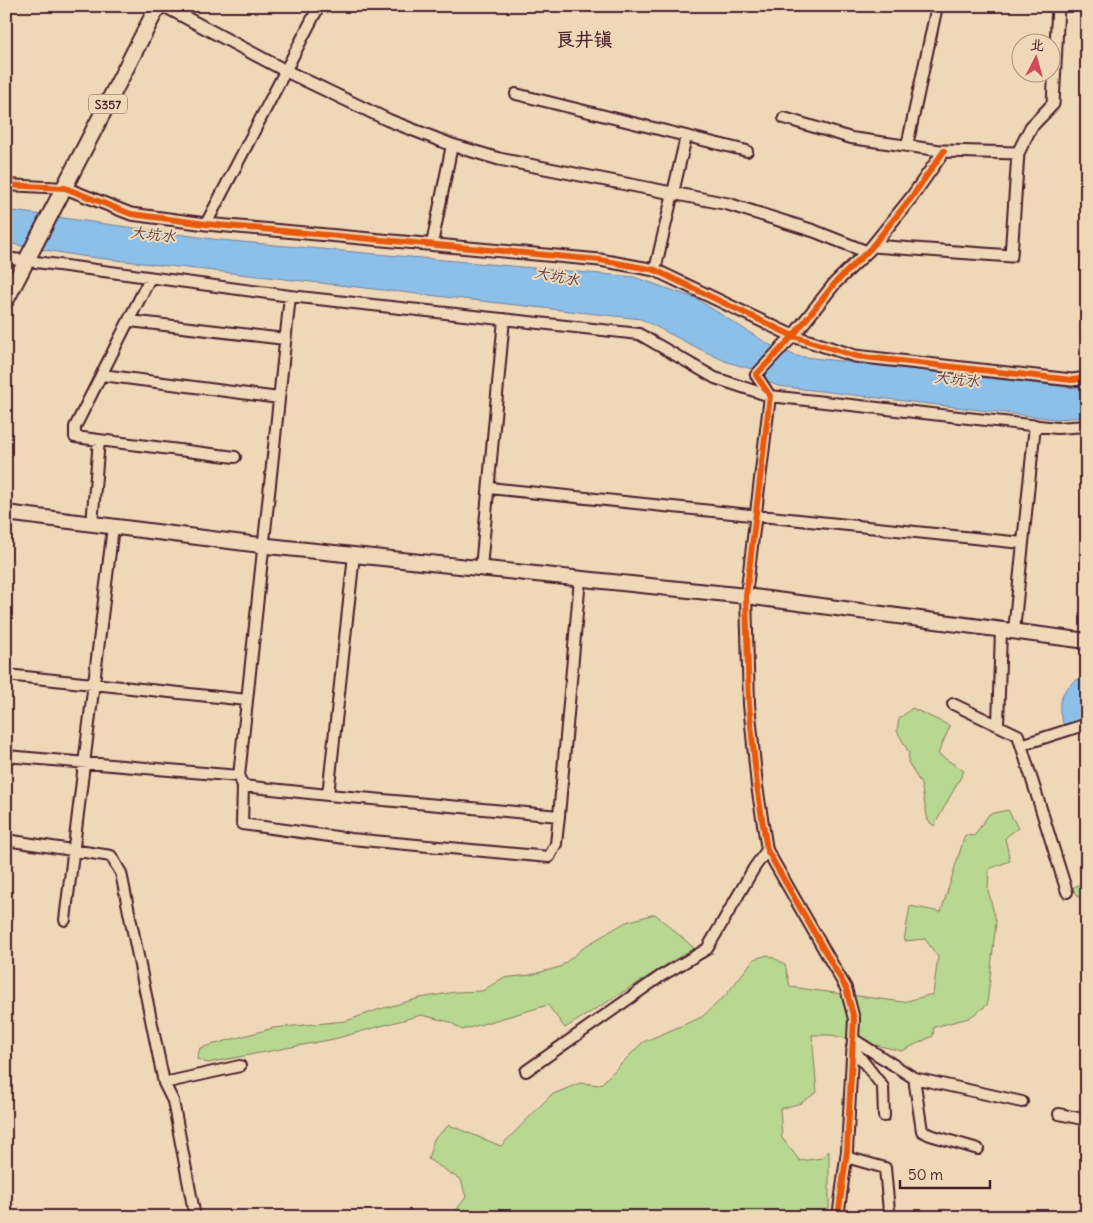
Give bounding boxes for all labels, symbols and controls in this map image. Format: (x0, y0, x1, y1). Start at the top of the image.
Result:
district label: 良井镇 (555, 27, 613, 51)
north arrow (1010, 32, 1060, 82)
text: 北 (1029, 35, 1045, 55)
road number: S357 (89, 95, 127, 114)
water label: 大坑水 (130, 222, 177, 246)
water label: 大坑水 (533, 262, 582, 290)
water label: 大坑水 (934, 367, 981, 391)
scale bar (900, 1158, 990, 1190)
text: 50 m (908, 1165, 943, 1184)

